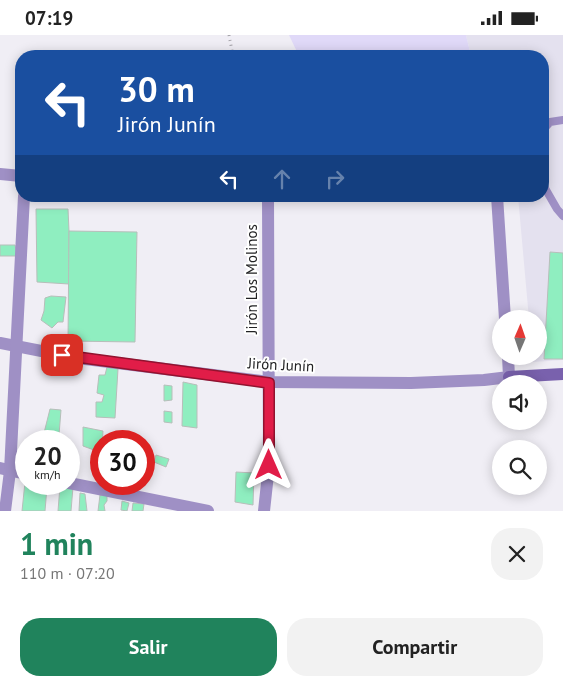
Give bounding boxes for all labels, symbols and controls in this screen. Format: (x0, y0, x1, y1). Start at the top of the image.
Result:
text: 07:19 (25, 6, 73, 30)
text: 30 m (118, 66, 195, 112)
icon: left (35, 70, 100, 135)
text: Jirón Junín (118, 110, 216, 138)
icon: left (215, 165, 243, 193)
icon: ahead (268, 165, 296, 193)
icon: right (321, 165, 349, 193)
street label: Jirón Los Molinos (242, 224, 261, 335)
north arrow (492, 310, 548, 365)
map controls (492, 310, 547, 495)
pin (41, 334, 83, 376)
icon: arrive (48, 341, 76, 369)
street label: Jirón Junín (246, 353, 315, 376)
button: sound (492, 375, 547, 430)
speed limit sign: 30 (90, 430, 155, 495)
position arrow (242, 438, 294, 490)
text: 20 (33, 440, 62, 472)
button: search (492, 440, 547, 495)
text: km/h (34, 467, 61, 482)
text: 1 min (20, 524, 93, 563)
button: close (491, 528, 543, 580)
text: 110 m · 07:20 (20, 563, 115, 583)
button: Salir (20, 618, 277, 676)
button: Compartir (287, 618, 543, 676)

